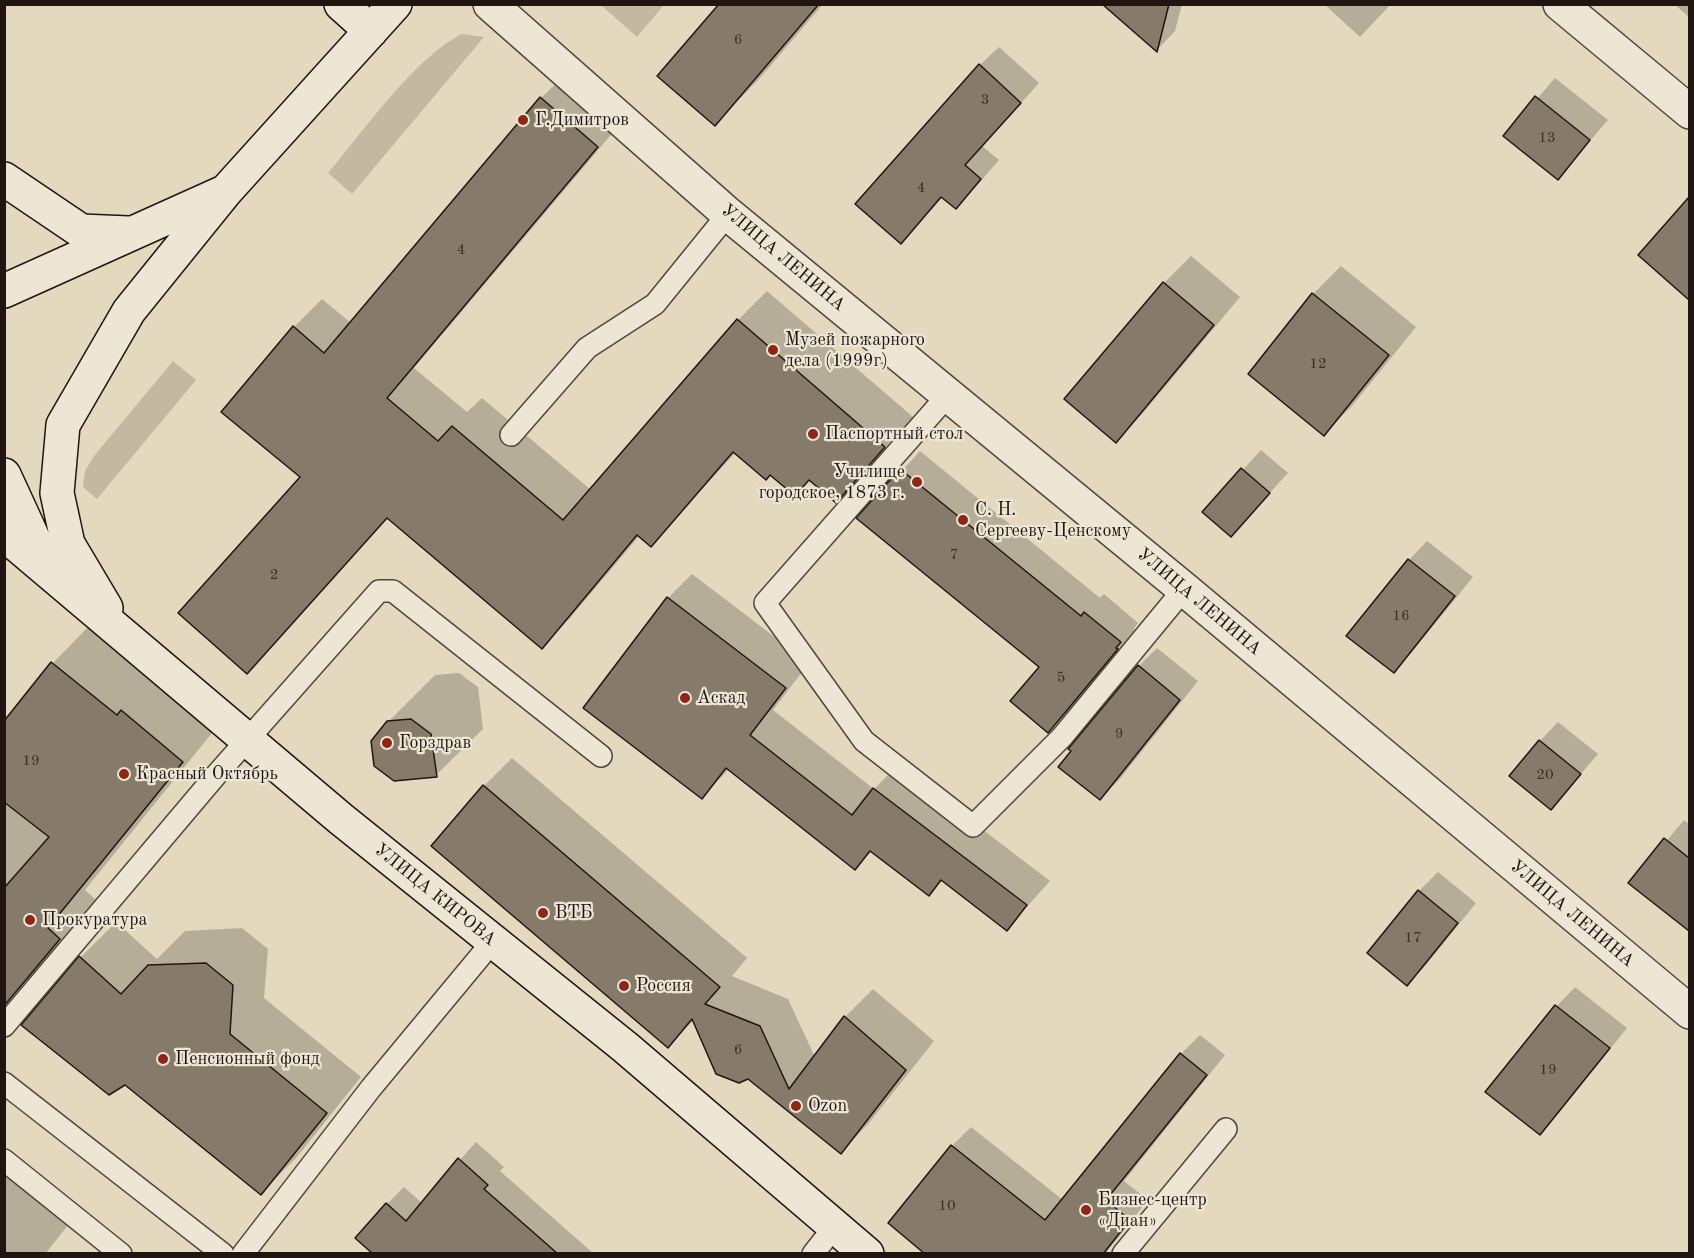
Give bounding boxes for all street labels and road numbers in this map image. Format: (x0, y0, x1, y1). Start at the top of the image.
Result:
street label: УЛИЦА ЛЕНИНА (716, 200, 850, 316)
street label: УЛИЦА ЛЕНИНА (1132, 544, 1266, 660)
street label: УЛИЦА КИРОВА (370, 839, 500, 951)
street label: УЛИЦА ЛЕНИНА (1505, 856, 1639, 972)

